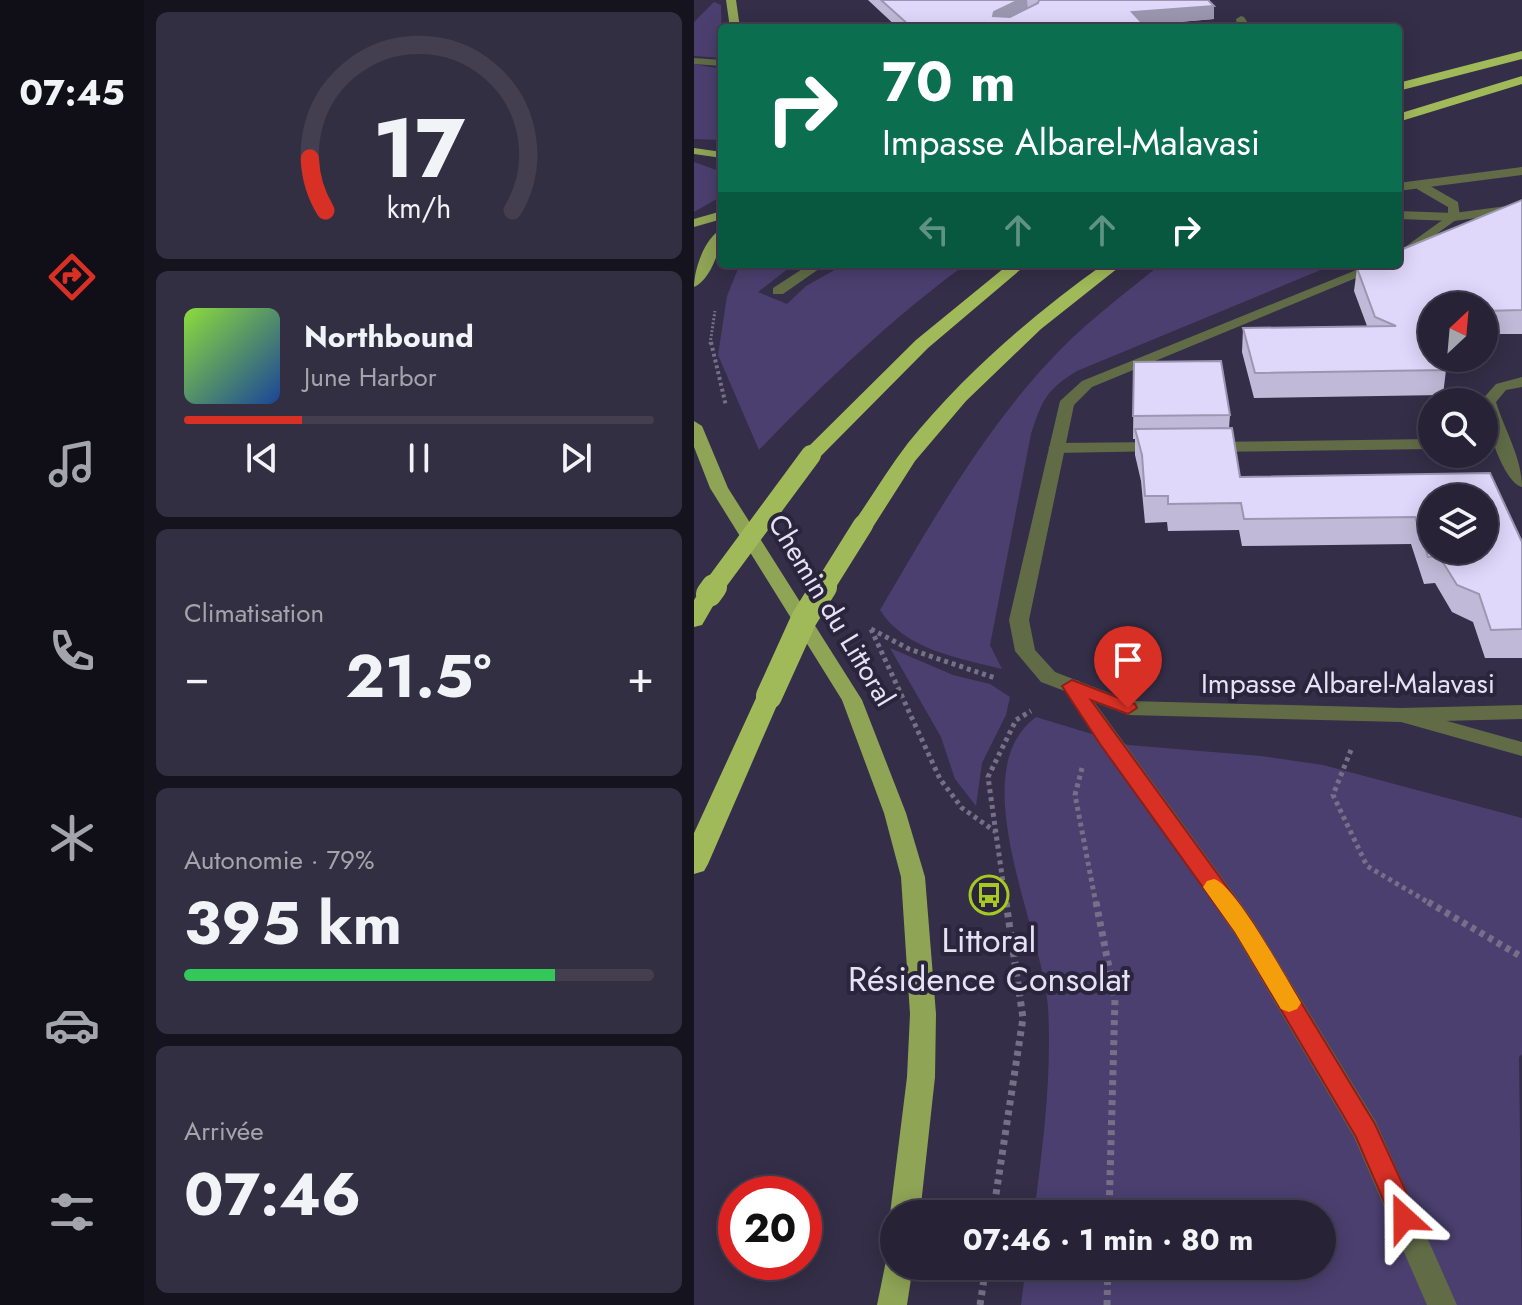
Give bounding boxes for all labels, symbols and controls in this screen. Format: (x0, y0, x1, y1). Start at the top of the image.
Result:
text: 70 m (882, 41, 1016, 122)
icon: right (750, 56, 854, 160)
text: 07:45 (19, 66, 125, 118)
text: 17 (373, 88, 465, 208)
text: Impasse Albarel-Malavasi (882, 116, 1260, 168)
text: km/h (387, 187, 451, 229)
icon: left (912, 208, 956, 252)
icon: ahead (996, 208, 1040, 252)
icon: ahead (1080, 208, 1124, 252)
icon: right (1164, 208, 1208, 252)
icon: directions (44, 249, 100, 305)
north arrow (1418, 292, 1498, 372)
map controls (1418, 292, 1498, 564)
text: Northbound (304, 315, 474, 358)
text: June Harbor (304, 358, 437, 396)
button: search (1418, 388, 1498, 468)
icon: music (44, 436, 100, 492)
icon: previous (240, 436, 284, 480)
icon: pause (397, 436, 441, 480)
icon: next (554, 436, 598, 480)
button: layers (1418, 484, 1498, 564)
street label: Chemin du Littoral (758, 506, 905, 714)
text: Climatisation (184, 594, 324, 632)
icon: phone (44, 623, 100, 679)
pin (1094, 626, 1162, 708)
text: 21.5° (346, 633, 491, 720)
icon: arrive (1106, 638, 1150, 682)
text: − (184, 645, 210, 709)
text: + (627, 645, 654, 709)
street label: Impasse Albarel-Malavasi (1201, 663, 1495, 704)
icon: climate (44, 810, 100, 866)
text: Autonomie · 79% (184, 841, 375, 879)
bus stop icon: Littoral Résidence Consolat (968, 874, 1010, 916)
text: 395 km (184, 880, 402, 967)
place label: Littoral Résidence Consolat (848, 916, 1130, 1004)
icon: car (44, 997, 100, 1053)
text: Arrivée (184, 1112, 264, 1150)
text: 07:46 (184, 1151, 361, 1238)
speed limit sign: 20 (718, 1176, 822, 1280)
position arrow (1362, 1176, 1446, 1260)
icon: filters (44, 1184, 100, 1240)
text: 07:46 · 1 min · 80 m (963, 1218, 1253, 1261)

